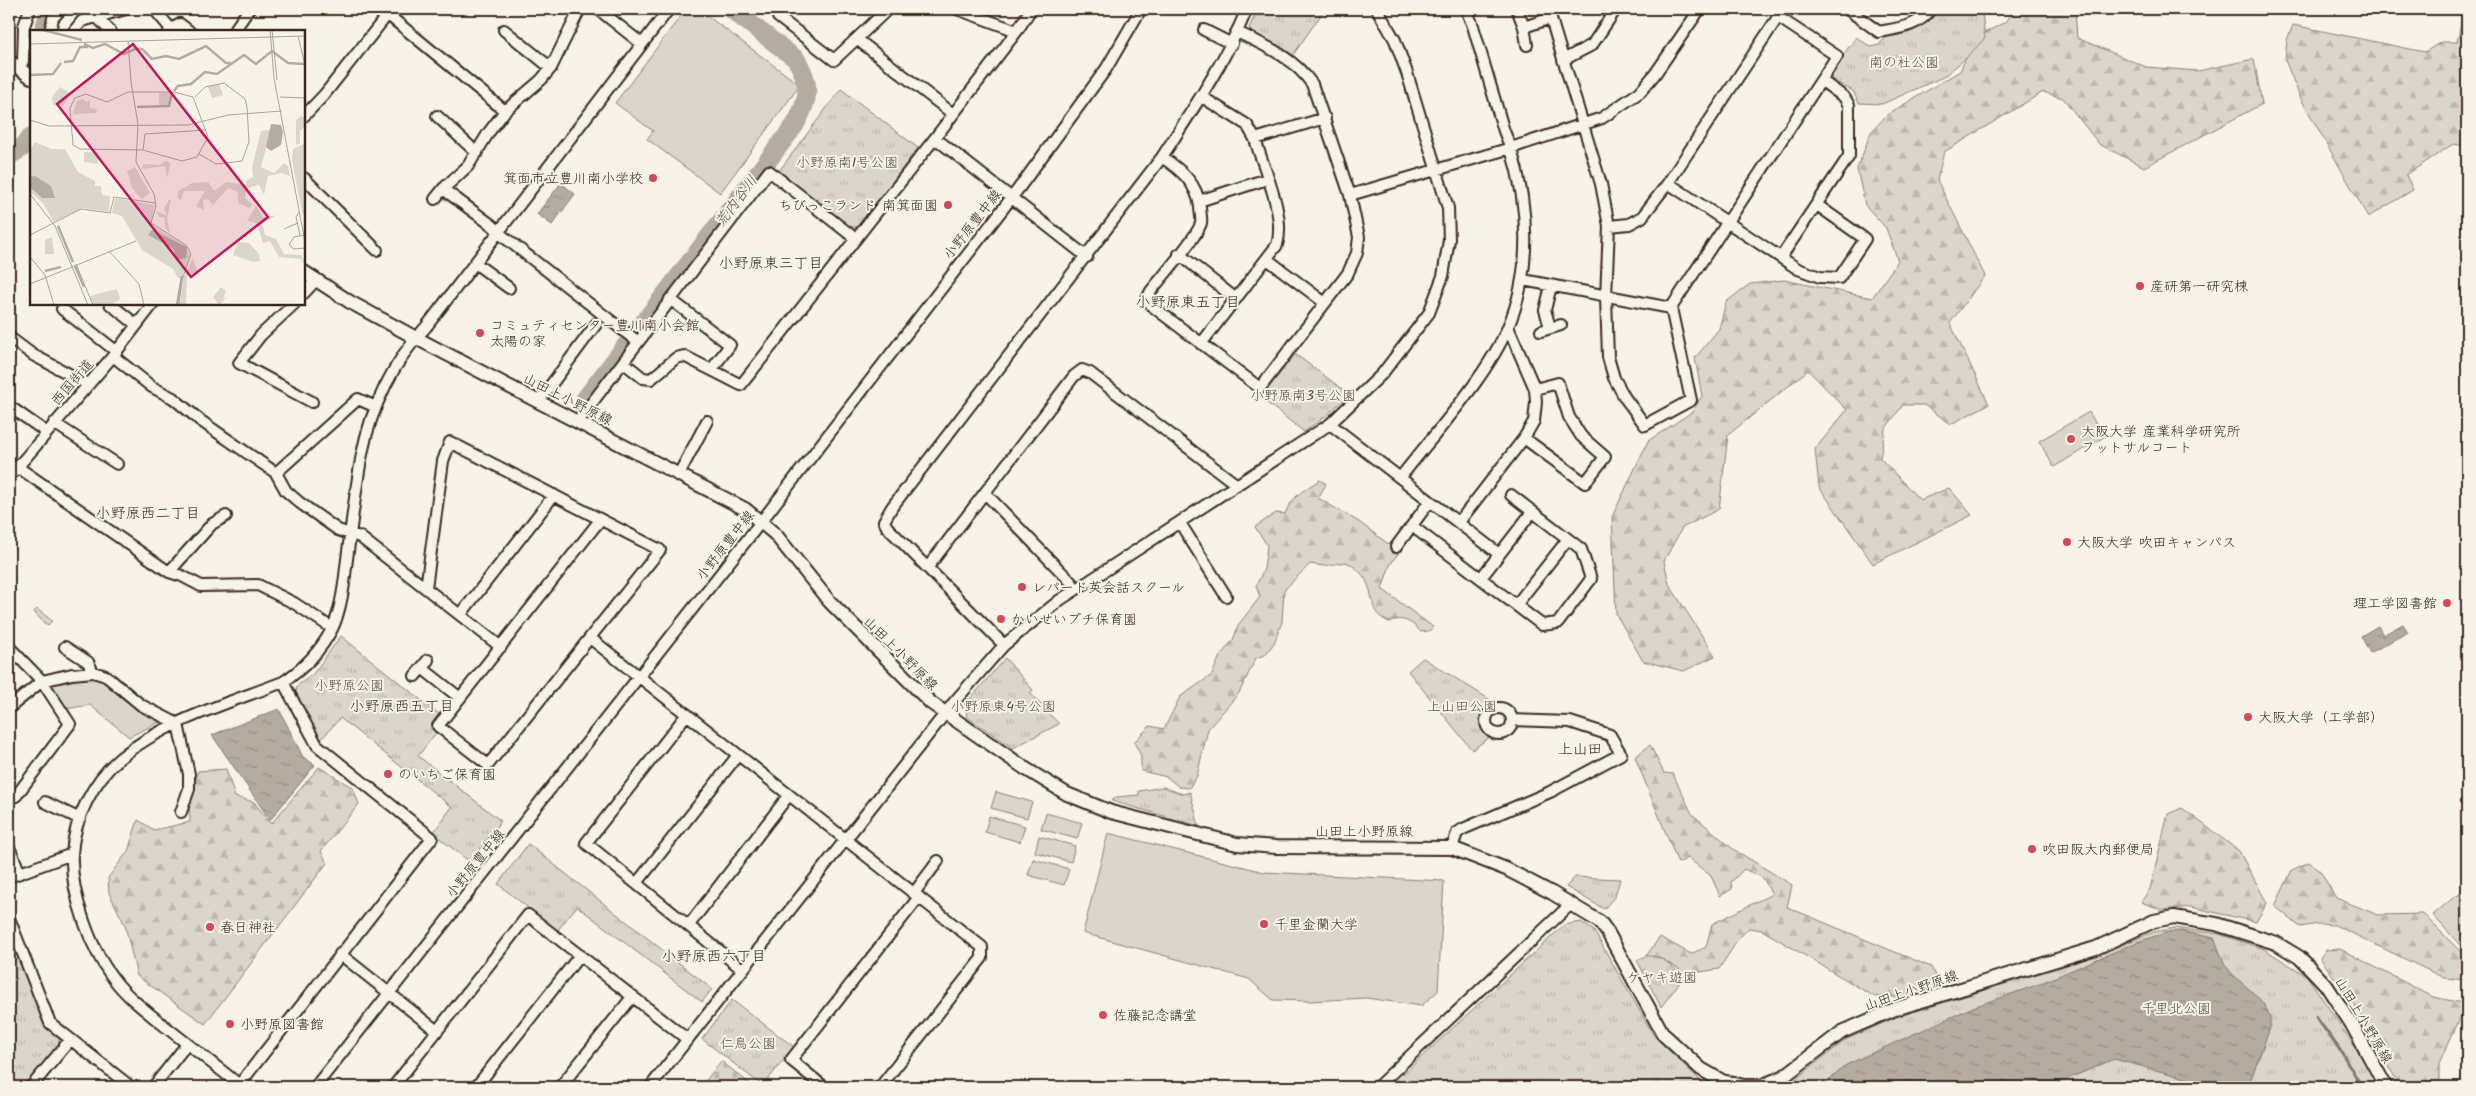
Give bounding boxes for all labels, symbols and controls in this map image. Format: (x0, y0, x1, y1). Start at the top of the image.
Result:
inset map (30, 30, 305, 305)
park label: 南の杜公園 (1869, 52, 1939, 74)
park label: 小野原南1号公園 (796, 152, 898, 174)
place label: 箕面市立豊川南小学校 (503, 168, 643, 190)
water label: 荒内谷川 (709, 170, 764, 233)
marker: 箕面市立豊川南小学校 (647, 172, 659, 184)
street label: 小野原豊中線 (938, 185, 1007, 264)
place label: ちびっこランド 南箕面園 (778, 195, 938, 217)
marker: ちびっこランド 南箕面園 (942, 199, 954, 211)
district label: 小野原東三丁目 (718, 252, 824, 276)
place label: 産研第一研究棟 (2150, 276, 2249, 298)
marker: 産研第一研究棟 (2134, 280, 2146, 292)
district label: 小野原東五丁目 (1135, 291, 1241, 315)
place label: コミュティセンター豊川南小会館 太陽の家 (490, 315, 699, 353)
marker: コミュティセンター豊川南小会館 太陽の家 (474, 327, 486, 339)
street label: 西国街道 (46, 354, 99, 411)
street label: 山田上小野原線 (519, 368, 616, 432)
park label: 小野原南3号公園 (1250, 385, 1356, 407)
place label: 大阪大学 産業科学研究所 フットサルコート (2081, 421, 2241, 459)
marker: 大阪大学 産業科学研究所 フットサルコート (2065, 433, 2077, 445)
district label: 小野原西二丁目 (95, 502, 201, 526)
street label: 小野原豊中線 (691, 506, 760, 585)
place label: 大阪大学 吹田キャンパス (2077, 532, 2236, 554)
marker: 大阪大学 吹田キャンパス (2061, 536, 2073, 548)
place label: レパード英会話スクール (1032, 577, 1185, 599)
marker: レパード英会話スクール (1016, 581, 1028, 593)
place label: 理工学図書館 (2353, 593, 2437, 615)
marker: 理工学図書館 (2441, 597, 2453, 609)
place label: かいせいプチ保育園 (1011, 609, 1137, 631)
street label: 山田上小野原線 (858, 611, 943, 696)
marker: かいせいプチ保育園 (995, 613, 1007, 625)
park label: 小野原公園 (314, 675, 384, 697)
district label: 小野原西五丁目 (349, 695, 455, 719)
park label: 小野原東4号公園 (950, 696, 1056, 718)
park label: 上山田公園 (1427, 696, 1497, 718)
place label: 大阪大学（工学部） (2258, 707, 2384, 729)
marker: 大阪大学（工学部） (2242, 711, 2254, 723)
district label: 上山田 (1557, 738, 1603, 762)
place label: のいちご保育園 (398, 764, 496, 786)
marker: のいちご保育園 (382, 768, 394, 780)
street label: 山田上小野原線 (1315, 821, 1413, 843)
street label: 小野原豊中線 (441, 824, 511, 903)
place label: 吹田阪大内郵便局 (2042, 839, 2154, 861)
marker: 吹田阪大内郵便局 (2026, 843, 2038, 855)
place label: 千里金蘭大学 (1274, 914, 1358, 936)
place label: 春日神社 (220, 917, 276, 939)
marker: 千里金蘭大学 (1258, 918, 1270, 930)
marker: 春日神社 (204, 921, 216, 933)
district label: 小野原西六丁目 (661, 945, 767, 969)
street label: 山田上小野原線 (1861, 965, 1961, 1017)
park label: ケヤキ遊園 (1627, 967, 1697, 989)
street label: 山田上小野原線 (2328, 973, 2398, 1068)
park label: 千里北公園 (2141, 998, 2211, 1020)
place label: 佐藤記念講堂 (1113, 1005, 1197, 1027)
marker: 佐藤記念講堂 (1097, 1009, 1109, 1021)
place label: 小野原図書館 (240, 1014, 324, 1036)
marker: 小野原図書館 (224, 1018, 236, 1030)
park label: 仁鳥公園 (720, 1033, 776, 1055)

